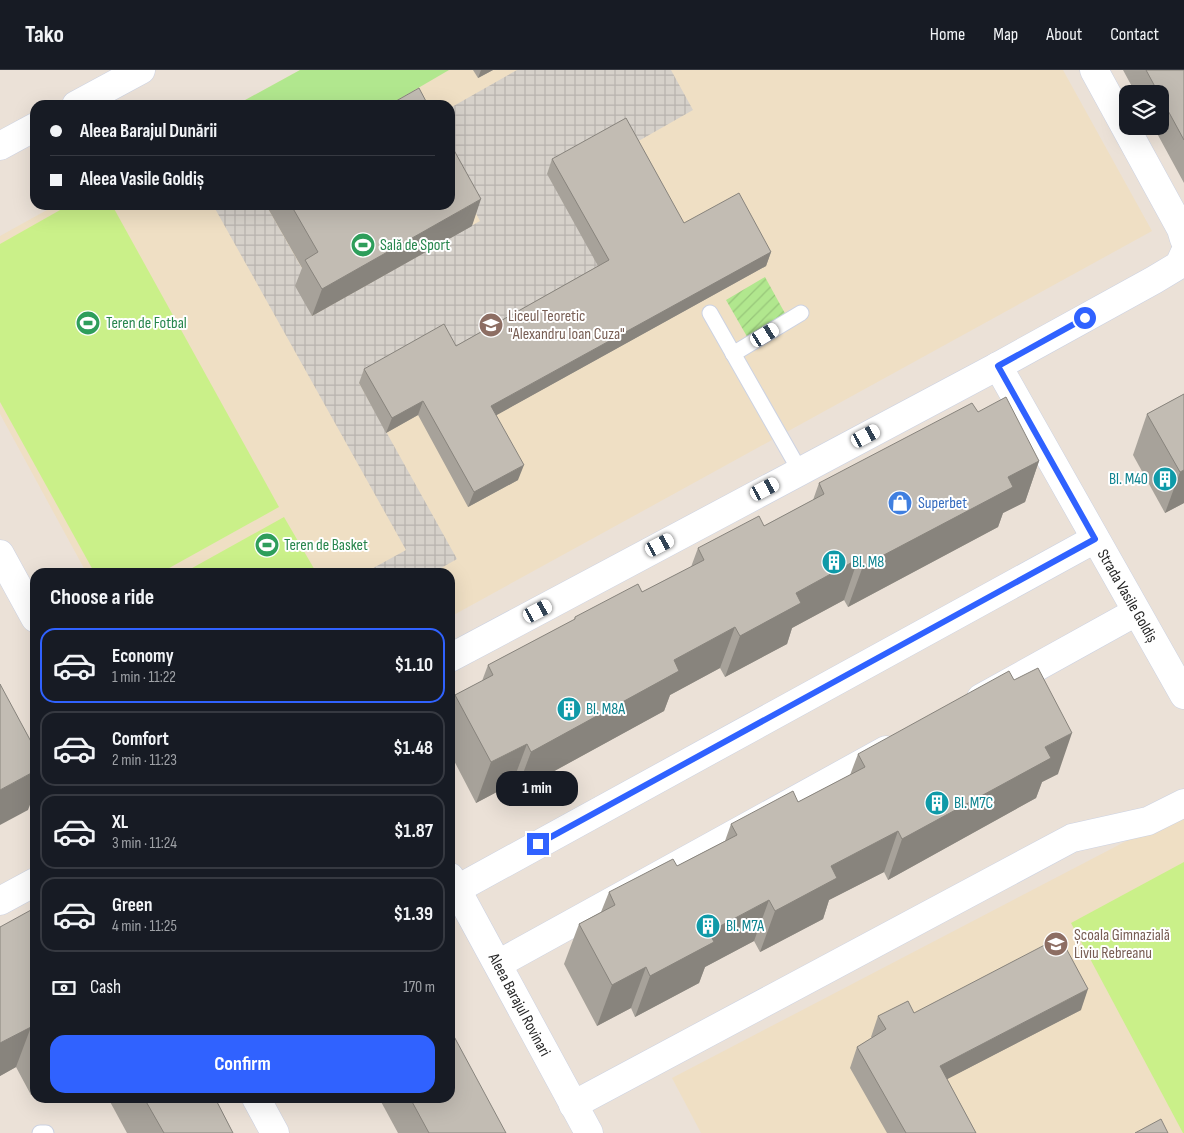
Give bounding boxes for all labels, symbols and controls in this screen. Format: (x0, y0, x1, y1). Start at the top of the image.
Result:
text: Tako (25, 20, 64, 49)
text: Home (930, 24, 965, 45)
text: Map (993, 24, 1018, 45)
text: About (1046, 24, 1082, 45)
text: Contact (1110, 24, 1159, 45)
map controls (1119, 85, 1169, 135)
button: layers (1119, 85, 1169, 135)
text: Aleea Barajul Dunării (80, 120, 217, 143)
text: Aleea Vasile Goldiș (80, 168, 204, 191)
sports icon: Sală de Sport (350, 232, 376, 258)
place label: Sală de Sport (380, 236, 450, 255)
place label: Liceul Teoretic "Alexandru Ioan Cuza" (508, 307, 625, 344)
route start (1074, 307, 1096, 329)
sports icon: Teren de Fotbal (75, 310, 101, 336)
school or university icon: Liceul Teoretic "Alexandru Ioan Cuza" (478, 312, 504, 338)
place label: Teren de Fotbal (106, 314, 187, 333)
car (748, 321, 781, 349)
car (849, 422, 882, 450)
building icon: Bl. M40 (1152, 466, 1178, 492)
place label: Bl. M40 (1109, 470, 1148, 489)
car (748, 475, 781, 503)
shop icon: Superbet (887, 490, 913, 516)
place label: Superbet (918, 494, 967, 513)
car (643, 531, 676, 559)
sports icon: Teren de Basket (254, 532, 280, 558)
place label: Teren de Basket (284, 536, 368, 555)
street label: Strada Vasile Goldiș (1093, 546, 1161, 646)
building icon: Bl. M8 (821, 549, 847, 575)
place label: Bl. M8 (852, 553, 884, 572)
text: Choose a ride (50, 584, 154, 611)
car (521, 597, 554, 625)
icon: car (52, 643, 97, 688)
text: Economy (112, 645, 174, 668)
text: $1.10 (394, 654, 433, 677)
text: 1 min · 11:22 (112, 668, 176, 687)
building icon: Bl. M8A (556, 696, 582, 722)
place label: Bl. M8A (586, 700, 625, 719)
icon: car (52, 726, 97, 771)
text: Comfort (112, 728, 169, 751)
text: $1.48 (393, 737, 433, 760)
text: 2 min · 11:23 (112, 751, 177, 770)
callout: 1 min (497, 772, 579, 806)
text: 1 min (522, 779, 552, 798)
building icon: Bl. M7C (924, 790, 950, 816)
place label: Bl. M7C (954, 794, 993, 813)
icon: car (52, 809, 97, 854)
text: XL (112, 811, 128, 834)
text: $1.87 (394, 820, 433, 843)
route end (527, 833, 549, 855)
text: 3 min · 11:24 (112, 834, 177, 853)
icon: car (52, 892, 97, 937)
text: Green (112, 894, 152, 917)
text: $1.39 (394, 903, 433, 926)
building icon: Bl. M7A (695, 913, 721, 939)
text: 4 min · 11:25 (112, 917, 177, 936)
place label: Bl. M7A (726, 917, 764, 936)
place label: Școala Gimnazială Liviu Rebreanu (1074, 926, 1170, 963)
school or university icon: Școala Gimnazială Liviu Rebreanu (1043, 931, 1069, 957)
street label: Aleea Barajul Rovinari (483, 949, 554, 1060)
icon: cash (50, 974, 78, 1002)
text: Cash (90, 976, 121, 999)
text: 170 m (403, 978, 435, 997)
button: Confirm (50, 1035, 435, 1093)

